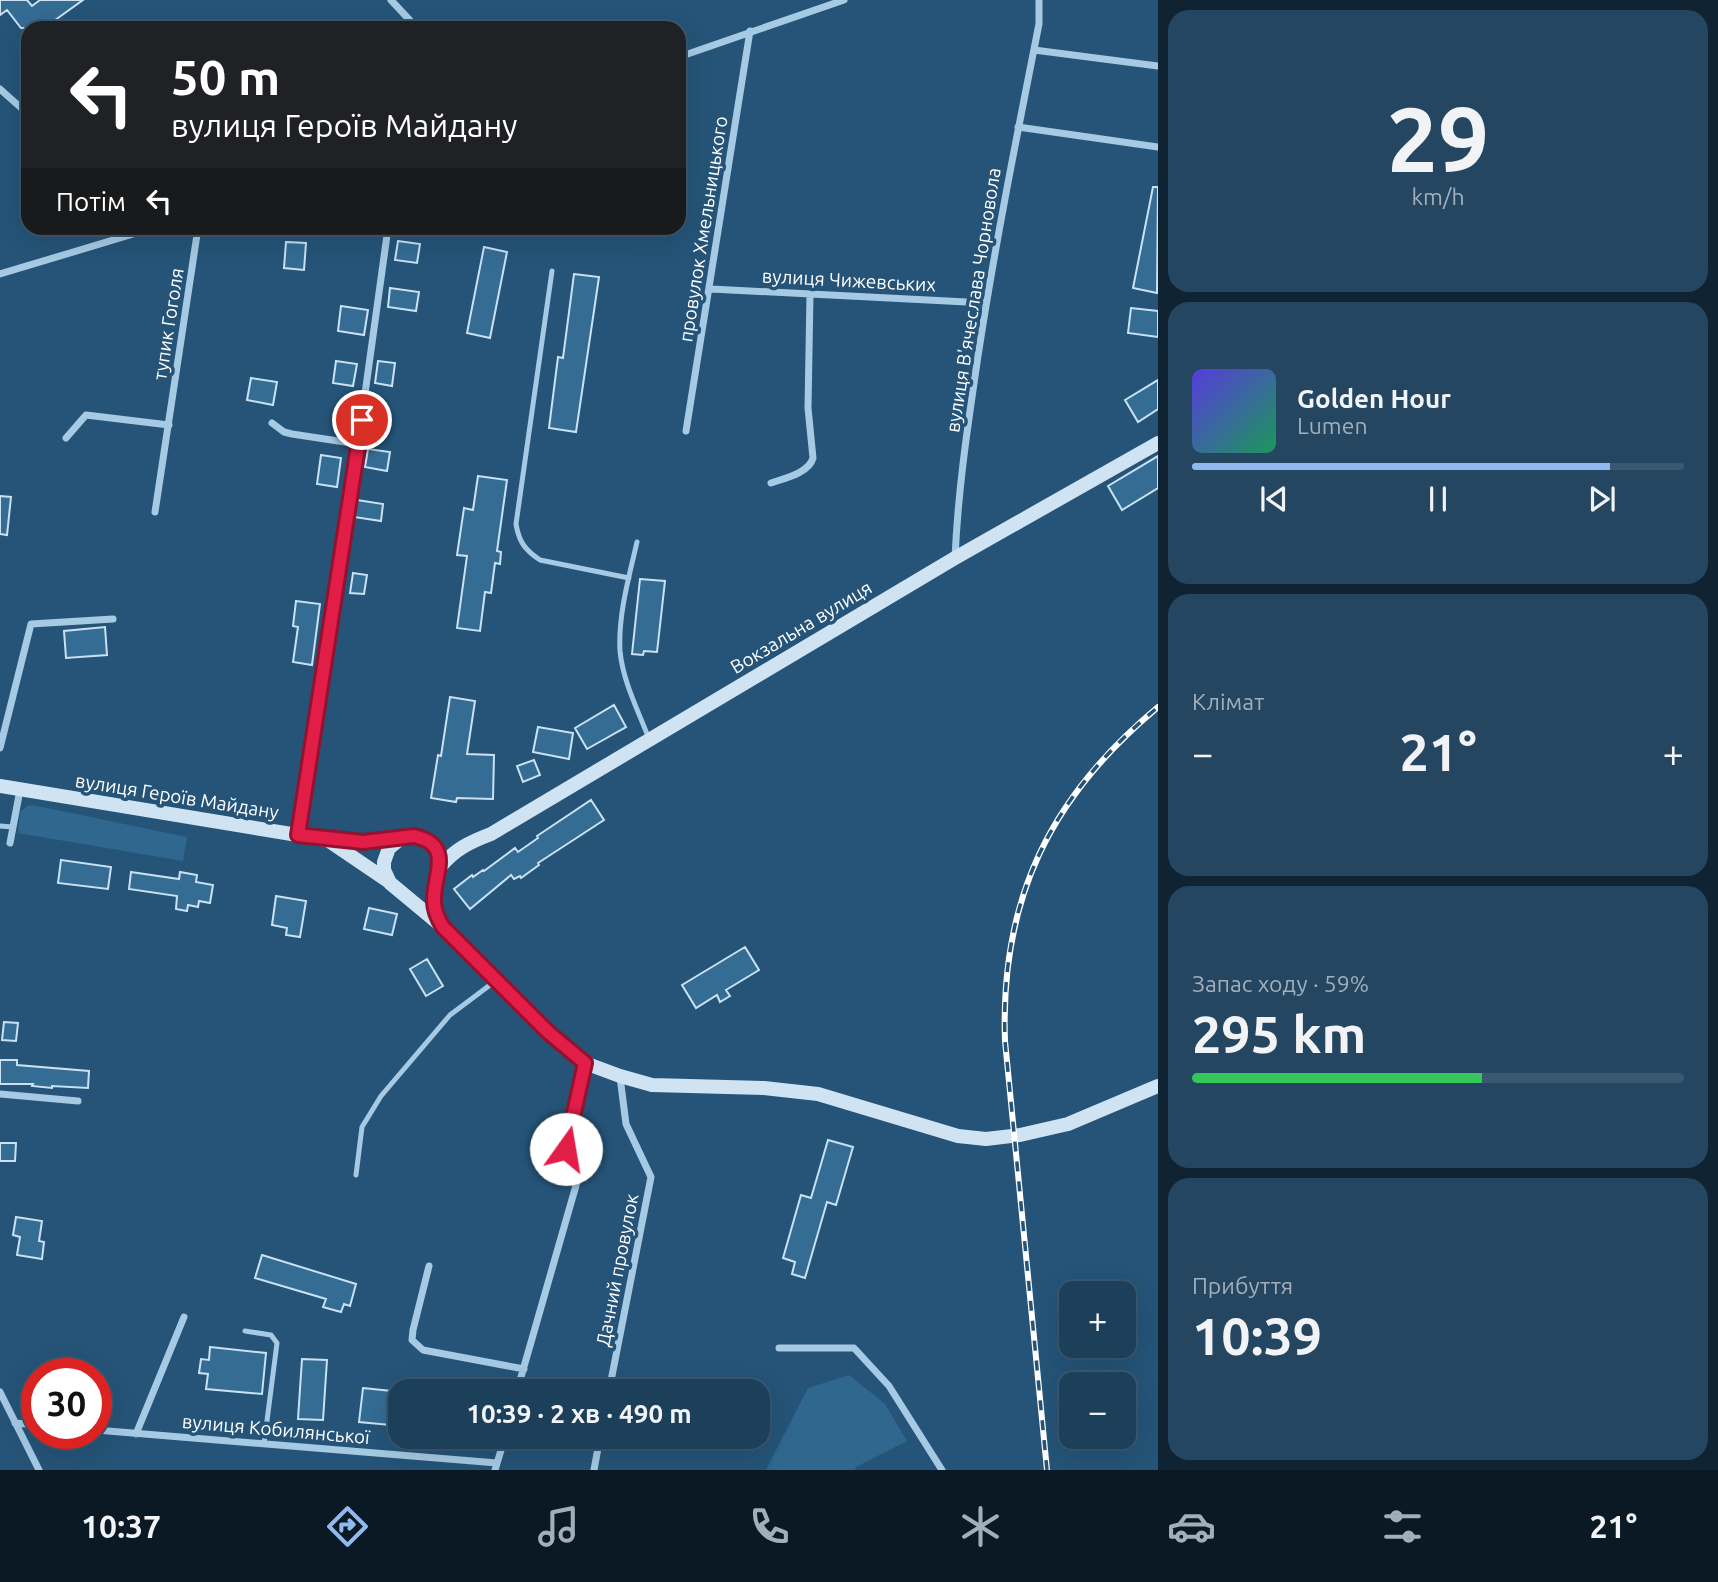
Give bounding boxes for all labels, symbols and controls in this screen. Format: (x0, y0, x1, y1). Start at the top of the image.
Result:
icon: left (56, 49, 147, 140)
text: 50 m (171, 49, 280, 104)
text: 29 (1387, 87, 1489, 189)
text: вулиця Героїв Майдану (171, 107, 518, 143)
street label: провулок Хмельницького (674, 115, 732, 343)
street label: вулиця В'ячеслава Чорновола (941, 166, 1005, 434)
icon: left (140, 182, 178, 220)
text: km/h (1411, 184, 1465, 209)
text: Потім (56, 187, 126, 216)
street label: вулиця Чижевських (761, 264, 937, 296)
street label: тупик Гоголя (148, 266, 188, 382)
text: Golden Hour (1297, 384, 1451, 413)
pin (332, 390, 392, 450)
icon: arrive (343, 401, 381, 439)
text: Lumen (1297, 413, 1368, 438)
icon: previous (1255, 480, 1293, 518)
icon: pause (1419, 480, 1457, 518)
icon: next (1583, 480, 1621, 518)
street label: Вокзальна вулиця (726, 576, 876, 678)
text: Клімат (1192, 689, 1264, 714)
text: 21° (1399, 723, 1477, 781)
text: − (1192, 732, 1213, 774)
text: + (1663, 732, 1684, 774)
street label: вулиця Героїв Майдану (74, 769, 280, 823)
text: Запас ходу · 59% (1192, 971, 1369, 996)
text: 295 km (1192, 1005, 1366, 1063)
position arrow (529, 1112, 603, 1186)
street label: Дачний провулок (591, 1191, 643, 1348)
text: Прибуття (1192, 1273, 1293, 1298)
map controls (1059, 1281, 1136, 1449)
button: + (1059, 1281, 1136, 1358)
text: 10:39 (1192, 1307, 1322, 1365)
speed limit sign: 30 (21, 1358, 112, 1449)
button: − (1059, 1372, 1136, 1449)
text: 10:39 · 2 хв · 490 m (466, 1399, 692, 1428)
street label: вулиця Кобилянської (181, 1410, 371, 1448)
icon: directions (323, 1502, 372, 1551)
icon: music (534, 1502, 583, 1551)
icon: phone (745, 1502, 794, 1551)
icon: climate (956, 1502, 1005, 1551)
icon: car (1167, 1502, 1216, 1551)
icon: filters (1378, 1502, 1427, 1551)
text: 10:37 (81, 1508, 161, 1544)
text: 21° (1590, 1508, 1637, 1544)

